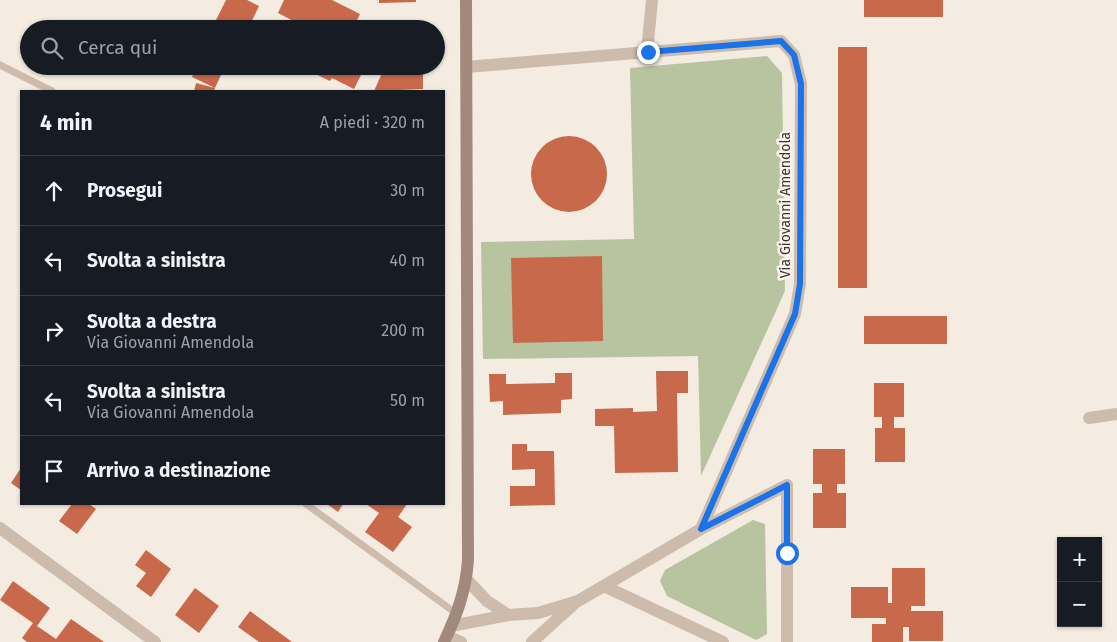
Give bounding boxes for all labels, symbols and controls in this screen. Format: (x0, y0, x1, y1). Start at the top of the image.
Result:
search box (20, 20, 445, 75)
icon: search (38, 34, 66, 62)
text: Cerca qui (78, 36, 157, 59)
route end (637, 41, 660, 64)
text: 4 min (40, 110, 93, 136)
text: A piedi · 320 m (320, 113, 425, 132)
street label: Via Giovanni Amendola (777, 132, 794, 278)
icon: ahead (40, 177, 68, 205)
text: Prosegui (87, 179, 162, 202)
text: 30 m (390, 181, 425, 200)
icon: left (40, 247, 68, 275)
text: Svolta a sinistra (87, 249, 226, 272)
text: 40 m (390, 251, 425, 270)
text: Svolta a destra (87, 310, 217, 333)
icon: right (40, 317, 68, 345)
text: 200 m (381, 321, 425, 340)
text: Via Giovanni Amendola (87, 333, 254, 352)
text: Svolta a sinistra (87, 380, 226, 403)
icon: left (40, 387, 68, 415)
text: 50 m (390, 391, 425, 410)
text: Via Giovanni Amendola (87, 403, 254, 422)
icon: arrive (40, 457, 68, 485)
text: Arrivo a destinazione (87, 459, 271, 482)
map controls (1057, 537, 1102, 627)
button: + (1057, 537, 1102, 582)
route start (776, 542, 799, 565)
button: − (1057, 582, 1102, 627)

